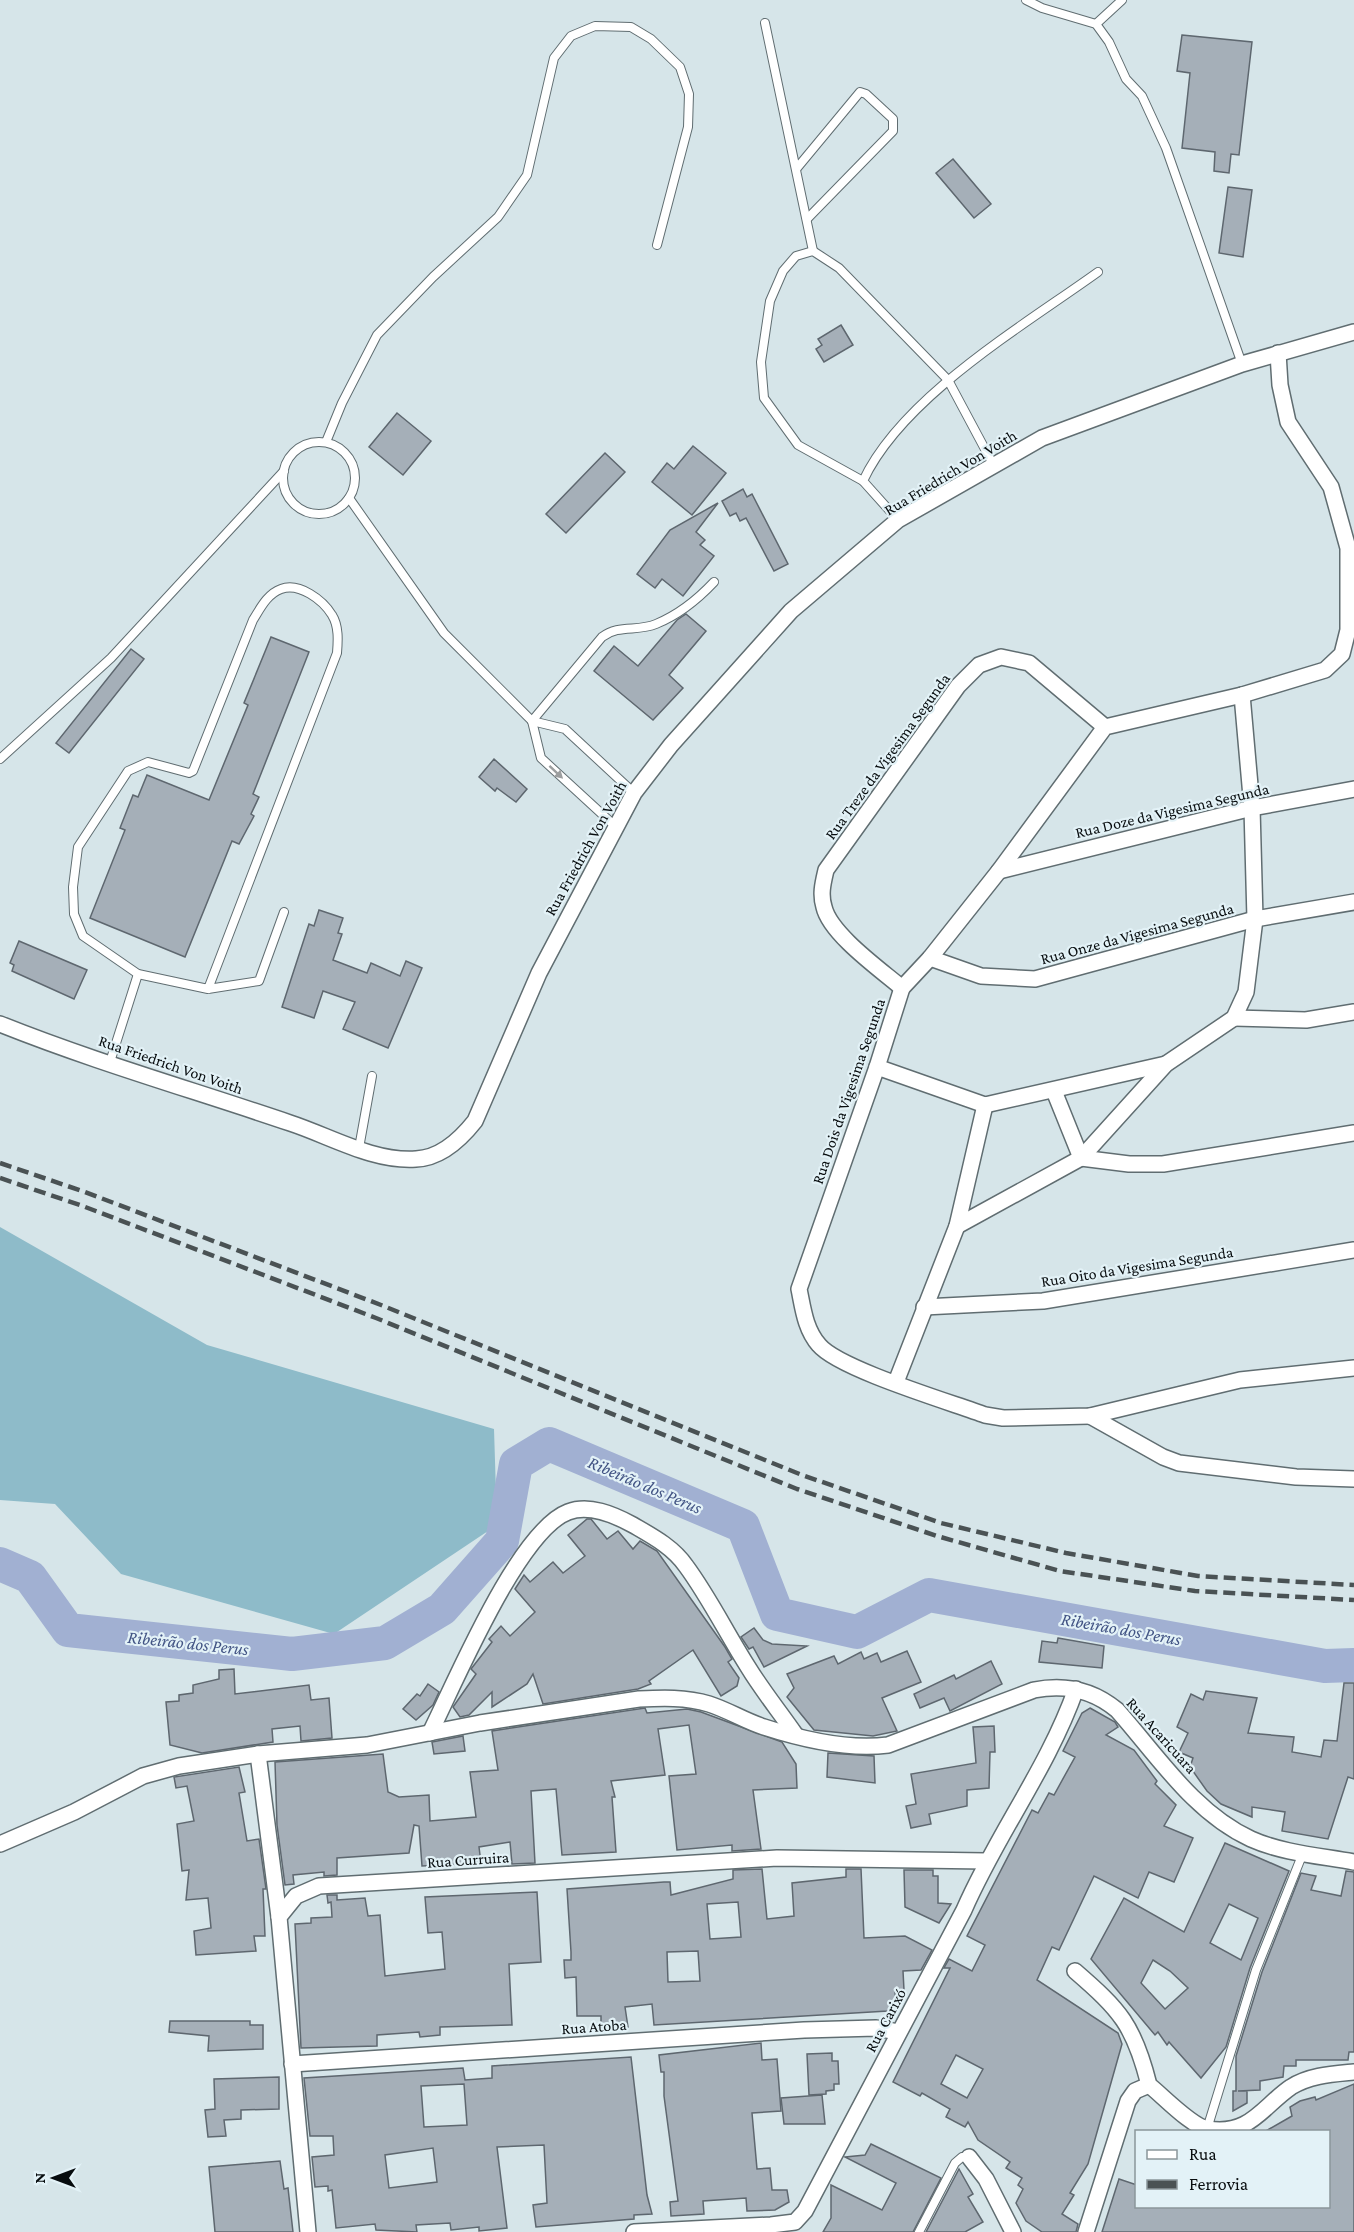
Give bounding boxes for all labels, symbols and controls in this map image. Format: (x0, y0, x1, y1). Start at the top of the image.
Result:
street label: Rua Friedrich Von Voith (881, 426, 1020, 519)
street label: Rua Treze da Vigesima Segunda (821, 670, 954, 843)
one-way arrow (548, 765, 563, 779)
street label: Rua Friedrich Von Voith (541, 778, 630, 918)
street label: Rua Doze da Vigesima Segunda (1074, 780, 1272, 842)
street label: Rua Onze da Vigesima Segunda (1039, 899, 1236, 968)
street label: Rua Dois da Vigesima Segunda (809, 996, 889, 1186)
street label: Rua Friedrich Von Voith (97, 1032, 245, 1097)
street label: Rua Oito da Vigesima Segunda (1040, 1243, 1235, 1291)
water label: Ribeirão dos Perus (585, 1452, 705, 1518)
water label: Ribeirão dos Perus (1060, 1609, 1183, 1649)
water label: Ribeirão dos Perus (127, 1627, 250, 1659)
street label: Rua Acaricuara (1123, 1694, 1200, 1777)
street label: Rua Curruira (426, 1848, 510, 1871)
street label: Rua Carixó (862, 1986, 909, 2055)
street label: Rua Atoba (561, 2016, 628, 2037)
legend (1135, 2130, 1330, 2208)
text: Rua (1189, 2144, 1217, 2164)
north arrow (24, 2148, 84, 2208)
text: N (31, 2172, 48, 2183)
text: Ferrovia (1189, 2174, 1248, 2194)

